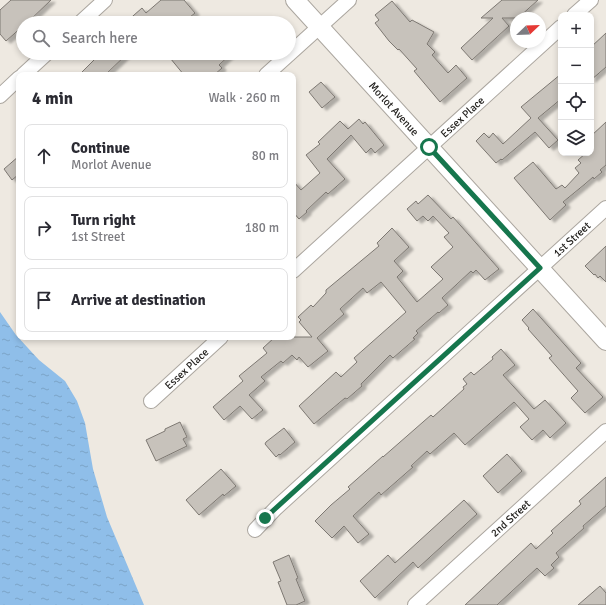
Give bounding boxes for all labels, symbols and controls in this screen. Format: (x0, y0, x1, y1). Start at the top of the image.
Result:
north arrow (510, 12, 546, 48)
map controls (558, 12, 594, 156)
button: + (558, 12, 594, 48)
search box (16, 16, 296, 60)
icon: search (30, 27, 52, 49)
text: Search here (62, 29, 138, 47)
button: − (558, 48, 594, 84)
street label: Morlot Avenue (366, 79, 421, 139)
button: locate (558, 84, 594, 120)
text: 4 min (32, 88, 73, 109)
text: Walk · 260 m (209, 90, 280, 106)
street label: Essex Place (438, 94, 487, 140)
button: layers (558, 120, 594, 156)
route start (420, 138, 438, 156)
text: Continue (71, 139, 130, 157)
icon: ahead (33, 145, 55, 167)
text: 80 m (252, 148, 279, 164)
text: Morlot Avenue (71, 157, 151, 173)
text: Turn right (71, 211, 136, 229)
icon: right (33, 217, 55, 239)
street label: 1st Street (551, 219, 593, 260)
text: 180 m (245, 220, 279, 236)
text: 1st Street (71, 229, 125, 245)
icon: arrive (33, 289, 55, 311)
text: Arrive at destination (71, 291, 206, 309)
street label: Essex Place (162, 346, 211, 392)
street label: 2nd Street (488, 497, 533, 540)
route end (256, 509, 274, 527)

